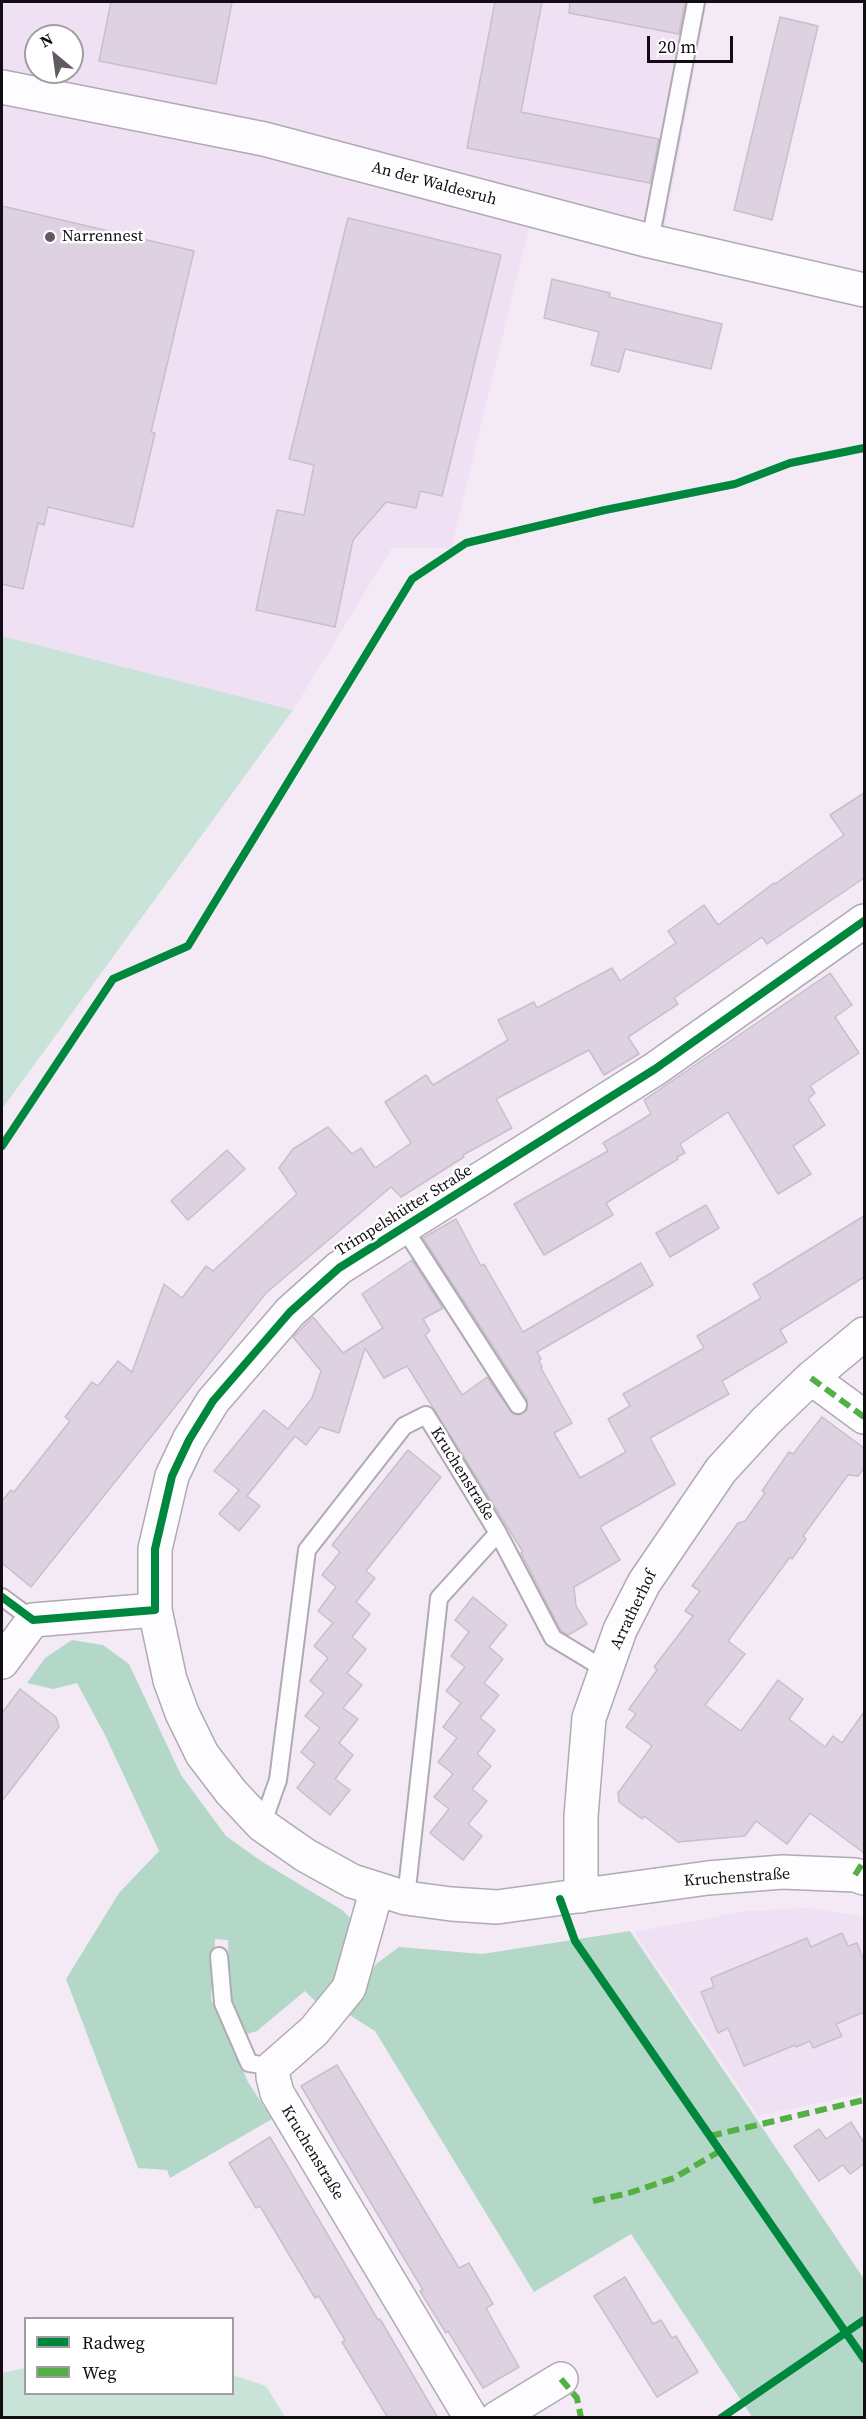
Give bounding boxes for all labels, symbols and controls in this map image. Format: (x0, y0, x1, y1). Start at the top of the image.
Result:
north arrow (24, 24, 84, 84)
scale bar (650, 24, 736, 62)
text: N (36, 28, 57, 52)
text: 20 m (658, 34, 696, 59)
street label: An der Waldesruh (369, 158, 499, 210)
place label: Narrennest (62, 227, 143, 247)
marker: Narrennest (43, 230, 57, 244)
street label: Trimpelshütter Straße (332, 1161, 476, 1261)
street label: Kruchenstraße (426, 1424, 498, 1524)
street label: Arratherhof (607, 1567, 661, 1653)
street label: Kruchenstraße (683, 1865, 791, 1891)
street label: Kruchenstraße (276, 2103, 348, 2203)
legend (24, 2317, 234, 2395)
text: Radweg (82, 2330, 145, 2355)
text: Weg (82, 2360, 117, 2385)

